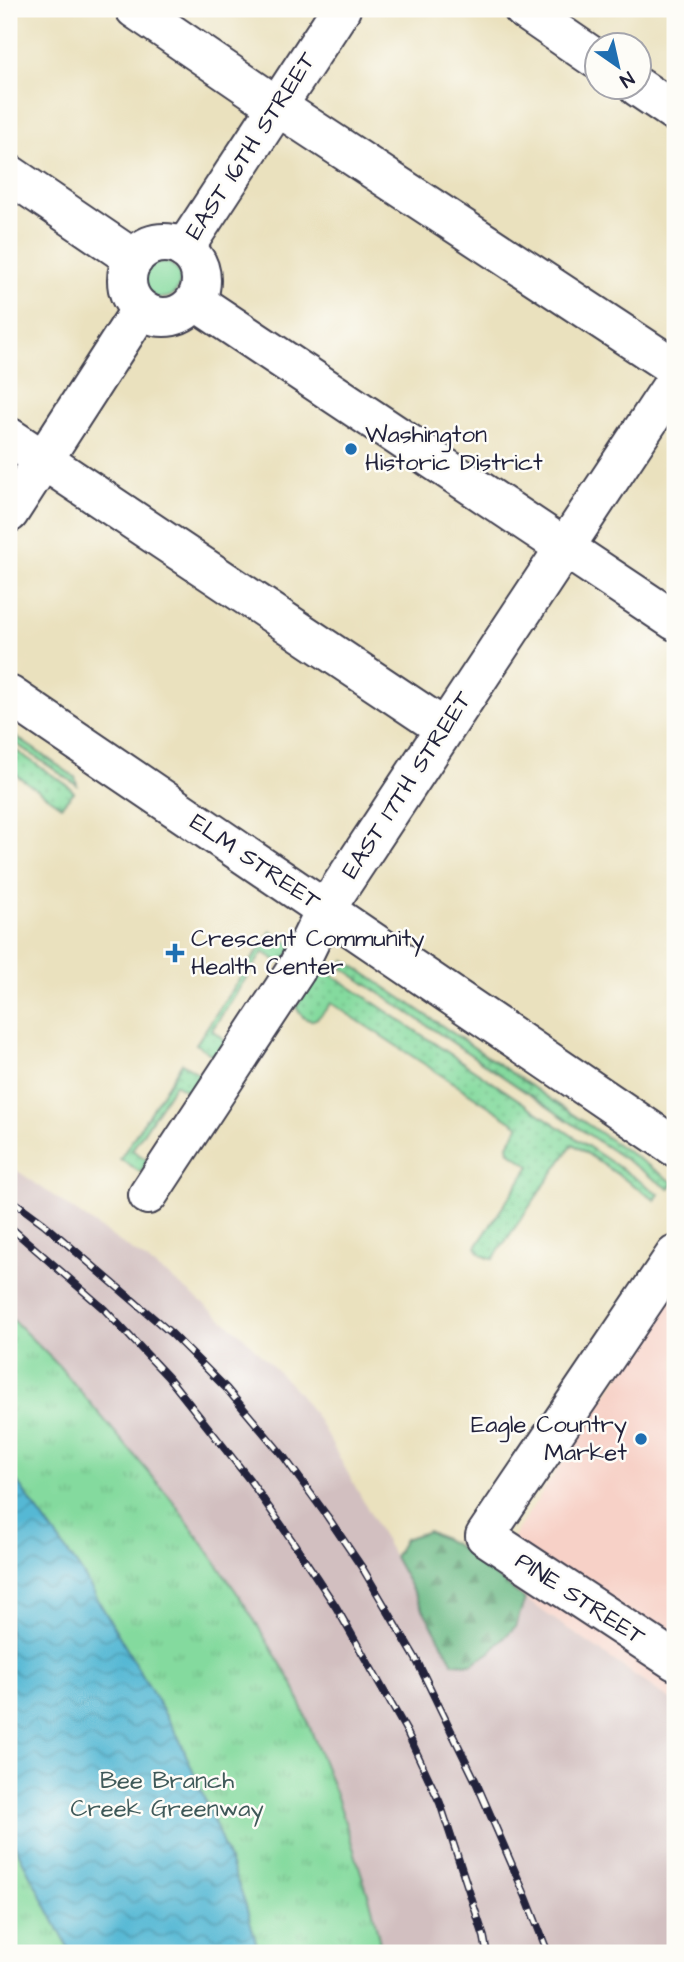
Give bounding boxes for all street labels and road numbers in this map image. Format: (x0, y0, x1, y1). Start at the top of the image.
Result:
street label: EAST 16TH STREET (177, 45, 325, 247)
street label: EAST 17TH STREET (334, 685, 480, 885)
street label: ELM STREET (183, 806, 327, 918)
street label: PINE STREET (508, 1544, 652, 1654)

